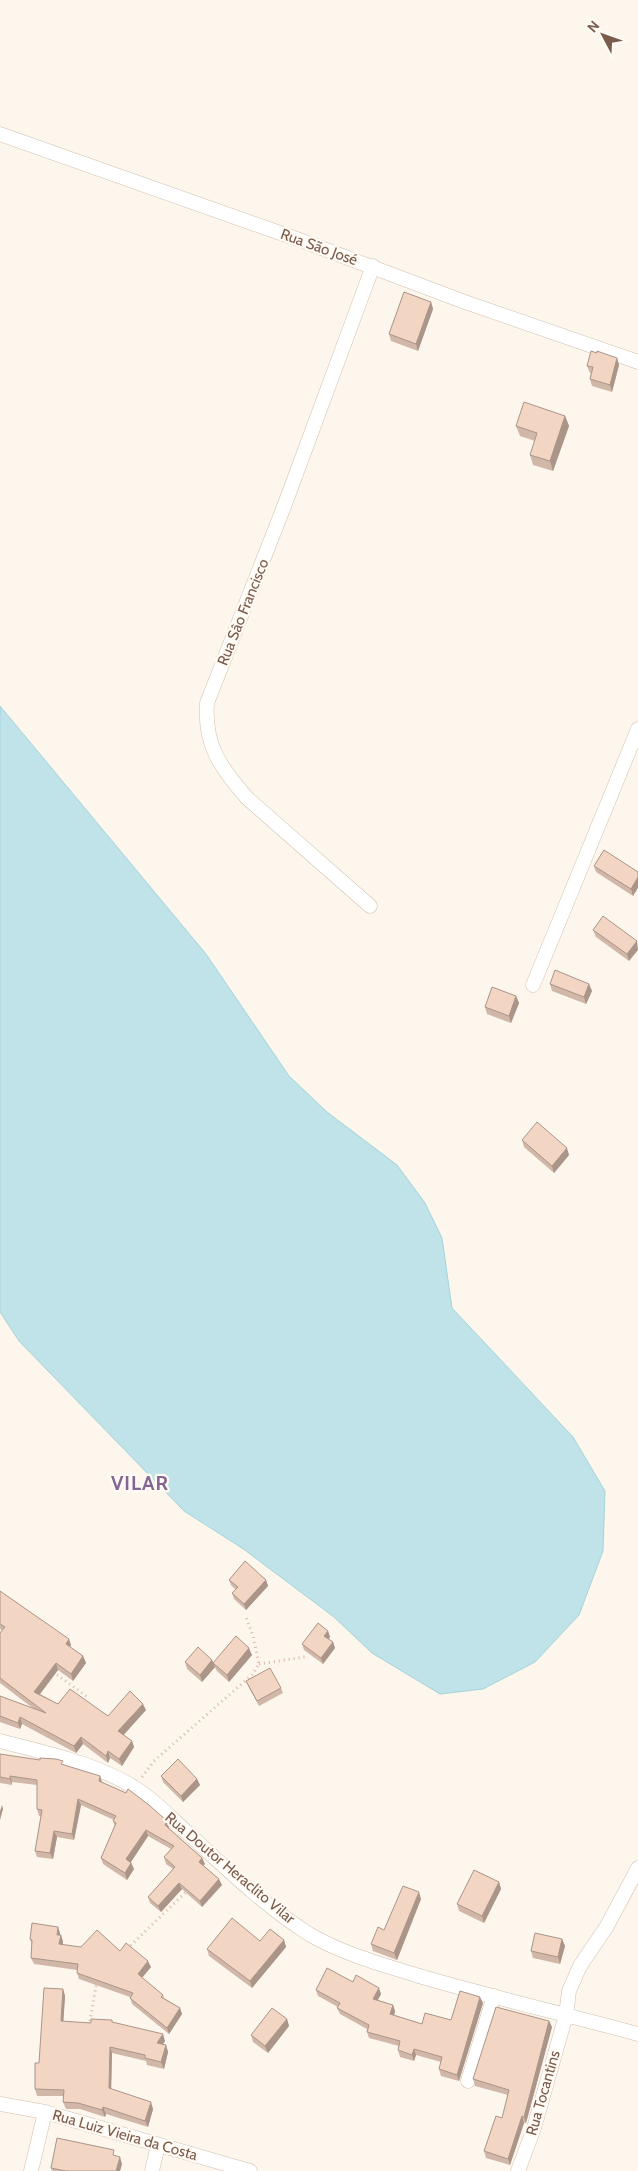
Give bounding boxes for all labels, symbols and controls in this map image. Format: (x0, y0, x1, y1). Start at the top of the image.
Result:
north arrow (578, 10, 628, 60)
text: N (583, 17, 603, 36)
street label: Rua São José (278, 225, 360, 269)
street label: Rua Sâo Francisco (213, 556, 273, 668)
district label: VILAR (111, 1471, 169, 1495)
street label: Rua Doutor Heraclito Vilar (161, 1808, 299, 1928)
street label: Rua Tocantins (522, 2048, 564, 2138)
street label: Rua Luiz Vieira da Costa (50, 2106, 200, 2165)

